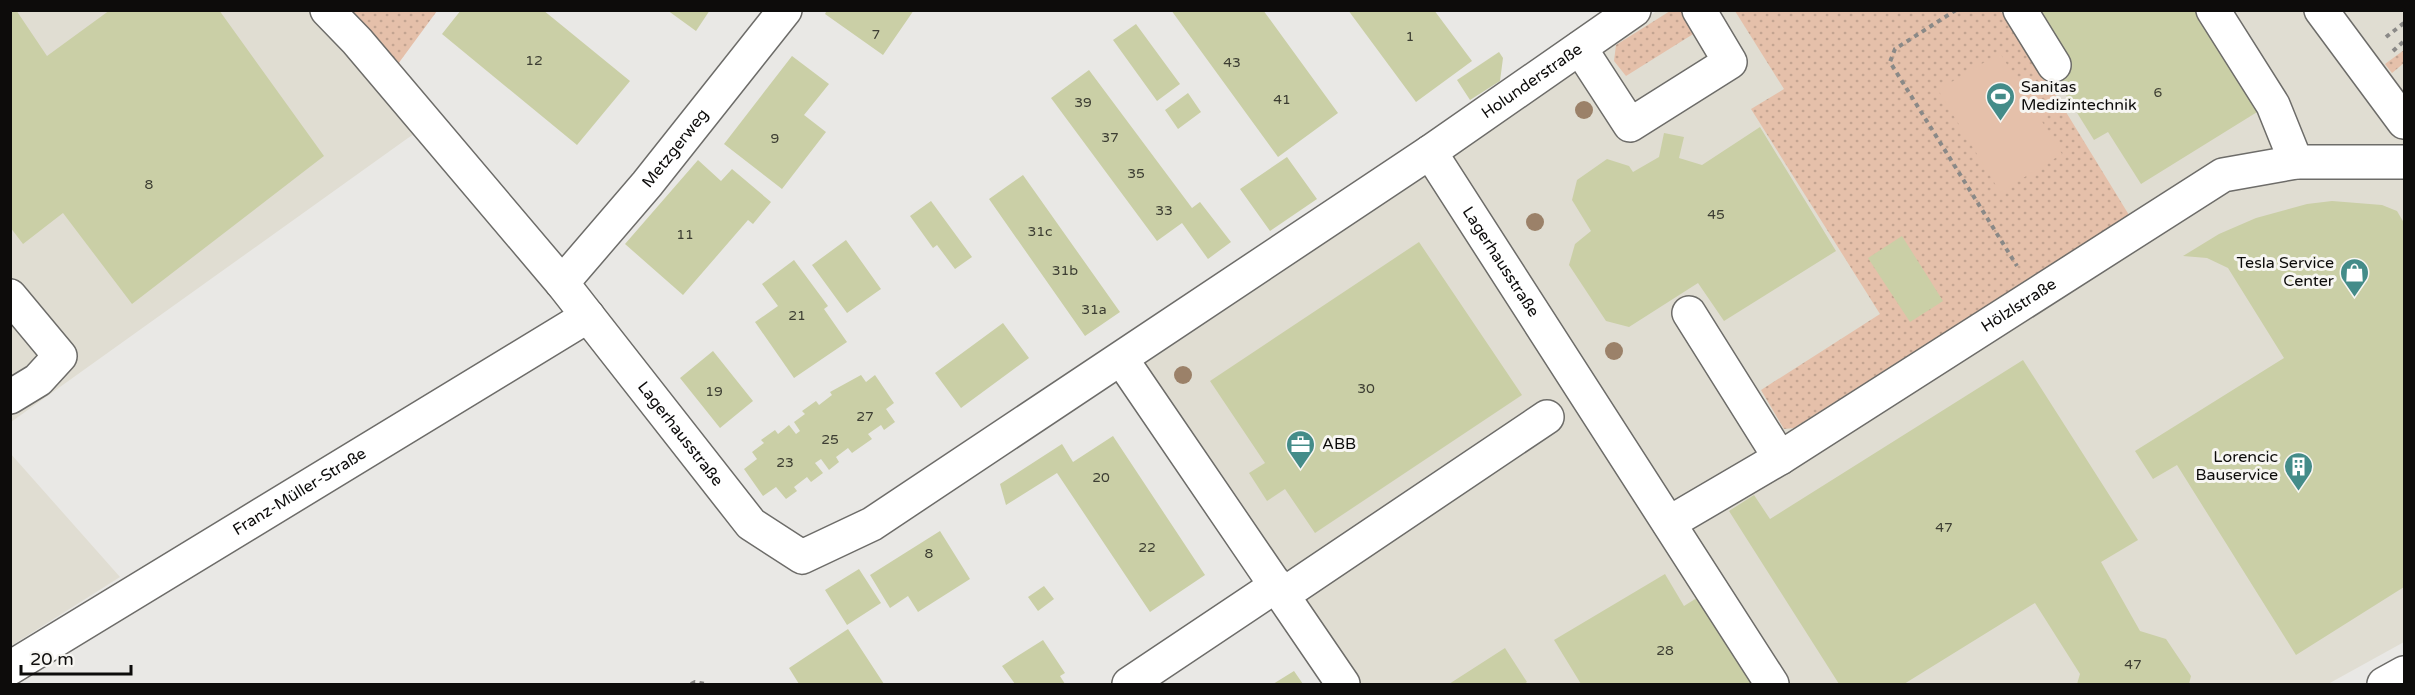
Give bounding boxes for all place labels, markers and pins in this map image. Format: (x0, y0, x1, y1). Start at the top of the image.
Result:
place label: Sanitas Medizintechnik (2021, 77, 2137, 115)
sports icon: Sanitas Medizintechnik (1984, 80, 2016, 122)
place label: Tesla Service Center (2236, 253, 2335, 291)
shop icon: Tesla Service Center (2339, 256, 2371, 298)
office icon: ABB (1285, 428, 1317, 470)
place label: ABB (1322, 434, 1356, 454)
place label: Lorencic Bauservice (2195, 447, 2278, 485)
building icon: Lorencic Bauservice (2283, 450, 2315, 492)

